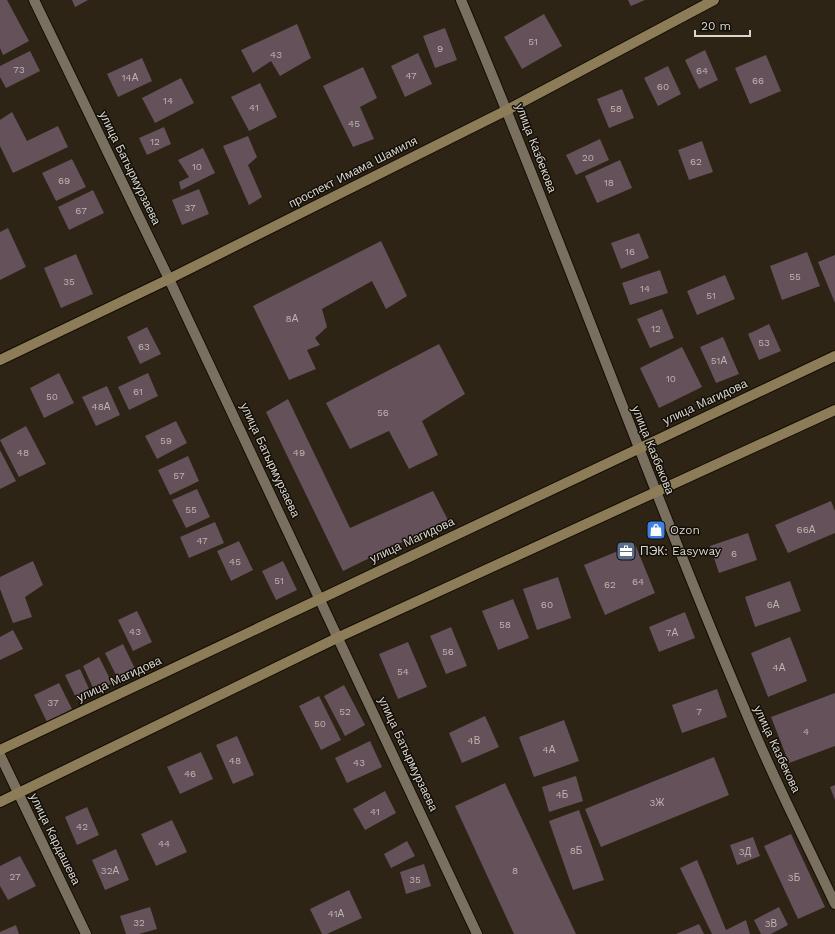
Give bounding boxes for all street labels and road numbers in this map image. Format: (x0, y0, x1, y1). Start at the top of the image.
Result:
street label: улица Казбекова (513, 101, 560, 195)
street label: улица Батырмурзаева (96, 109, 164, 227)
street label: проспект Имама Шамиля (286, 133, 420, 211)
street label: улица Магидова (661, 376, 750, 428)
street label: улица Батырмурзаева (237, 401, 303, 520)
street label: улица Казбекова (629, 404, 677, 497)
street label: улица Магидова (368, 514, 457, 566)
street label: улица Магидова (75, 653, 164, 705)
street label: улица Батырмурзаева (375, 695, 441, 814)
street label: улица Казбекова (751, 703, 803, 795)
street label: улица Кардашева (27, 791, 83, 887)

